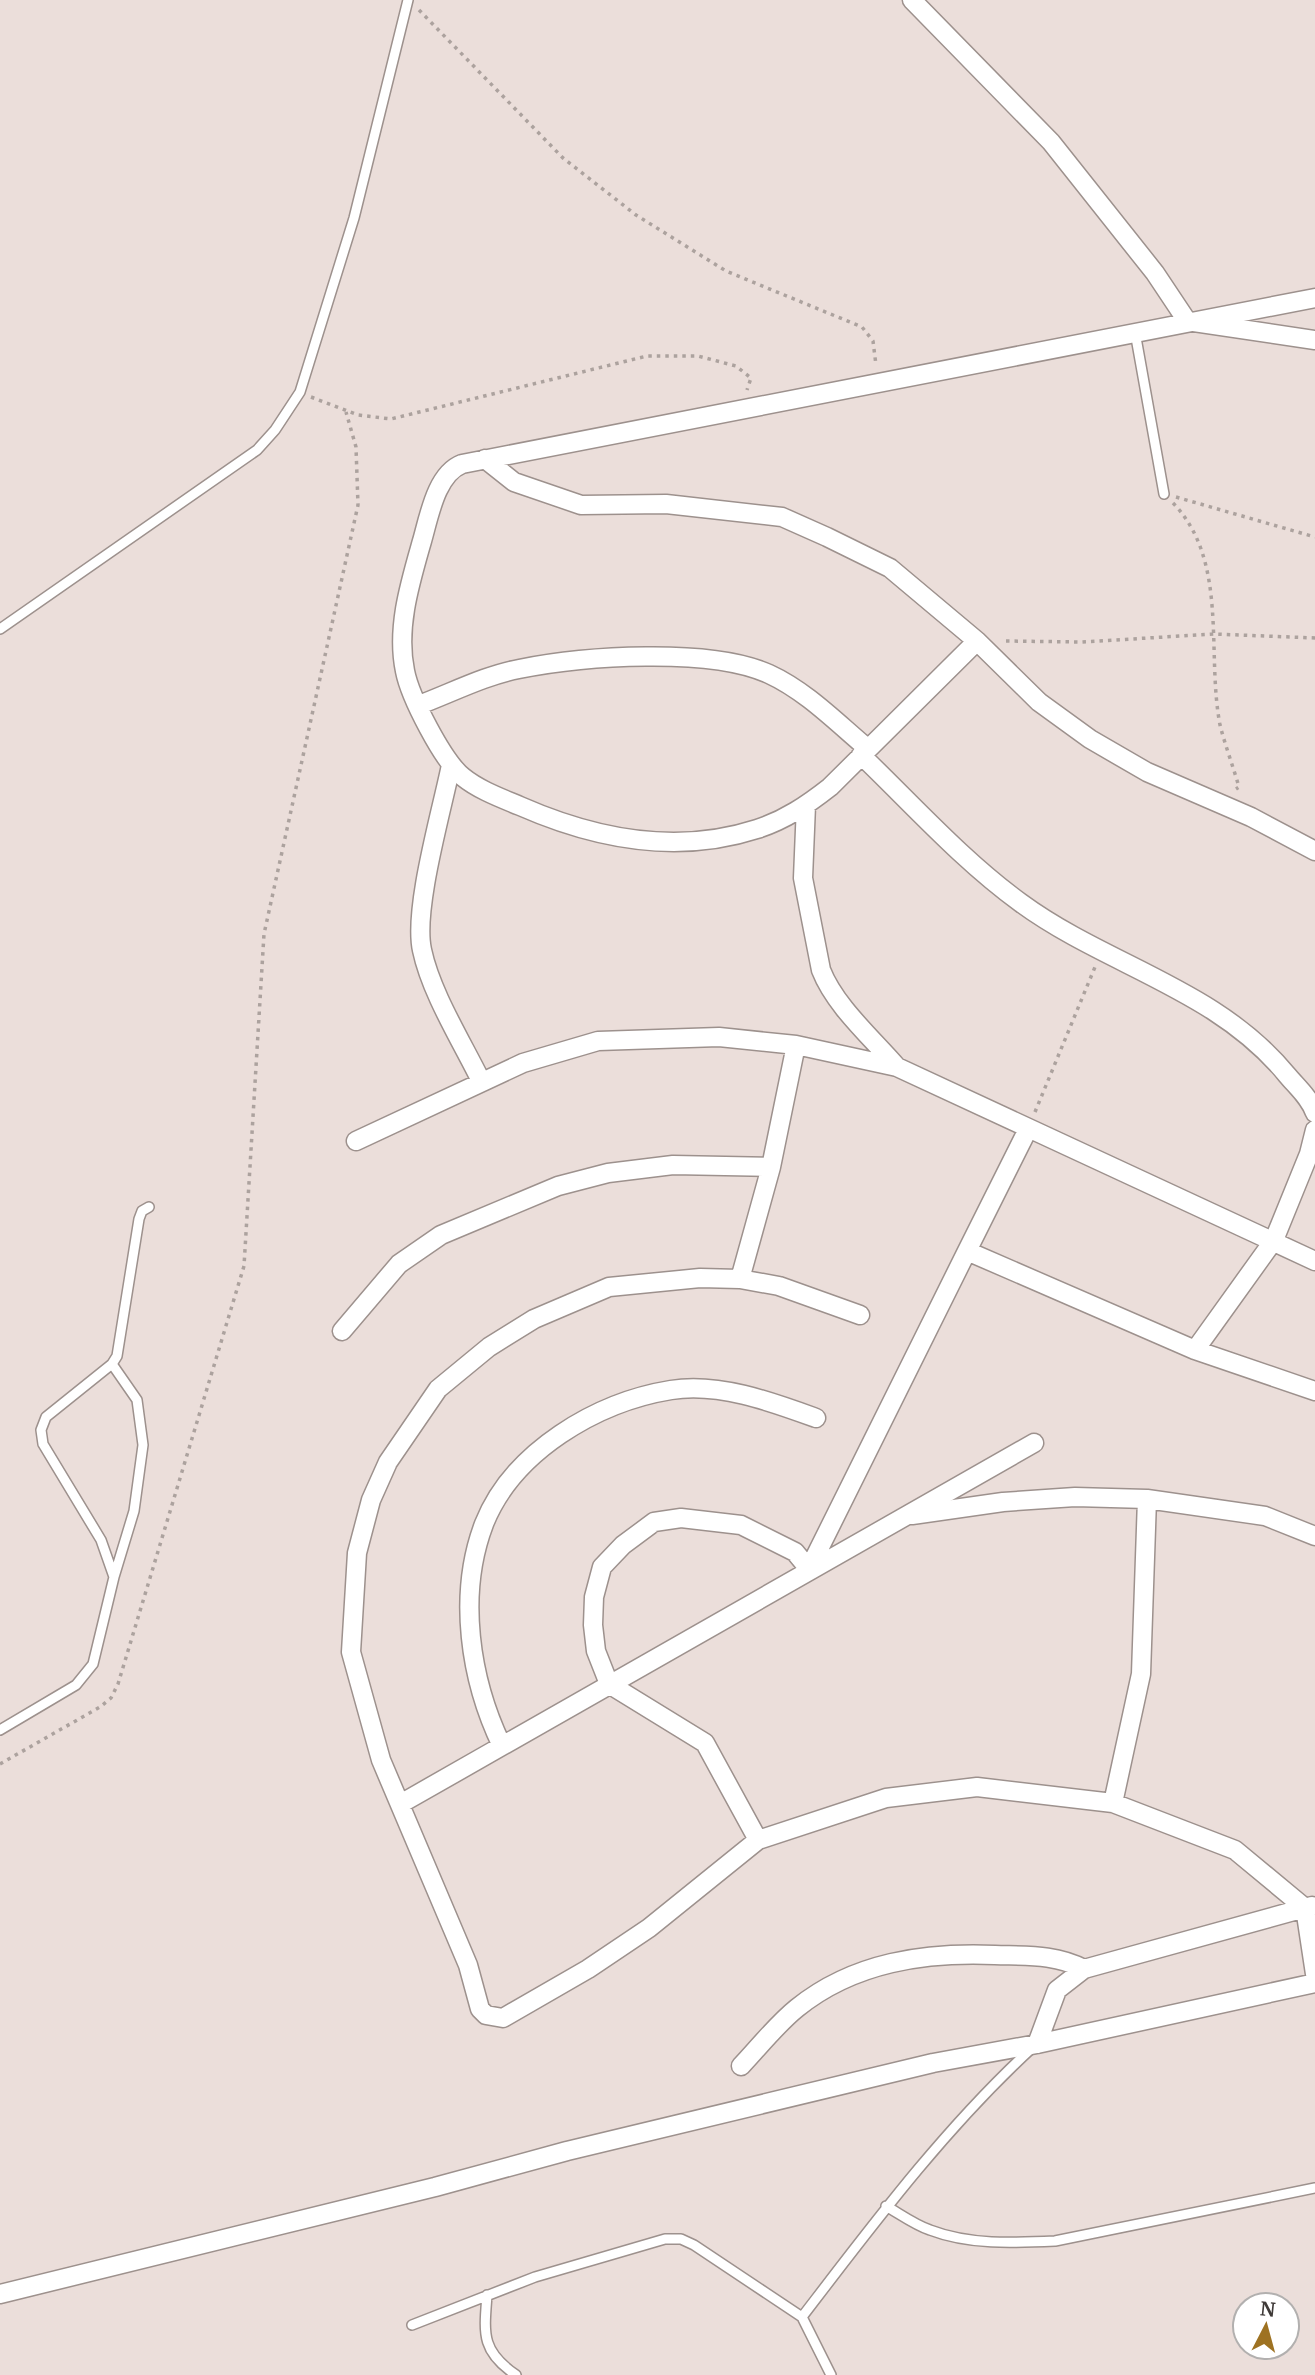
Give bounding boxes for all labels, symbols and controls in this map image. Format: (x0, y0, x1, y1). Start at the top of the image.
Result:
north arrow (1231, 2291, 1301, 2361)
text: N (1259, 2296, 1276, 2322)

